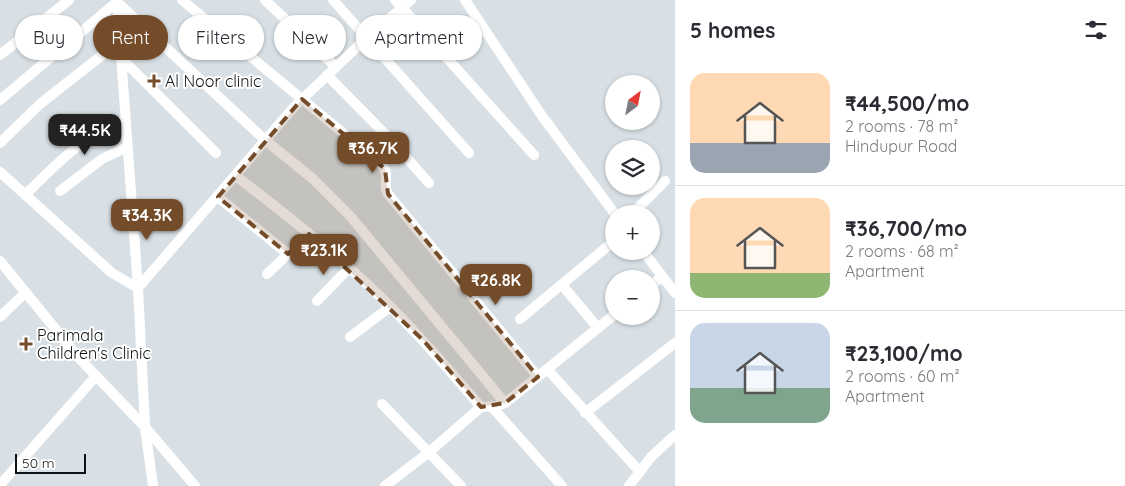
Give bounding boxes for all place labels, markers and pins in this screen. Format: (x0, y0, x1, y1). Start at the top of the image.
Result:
place label: Al Noor clinic (165, 71, 261, 91)
marker: Al Noor clinic (147, 74, 161, 88)
pin: ₹44.5K (44, 114, 126, 156)
pin: ₹36.7K (332, 132, 414, 174)
pin: ₹34.3K (106, 198, 188, 241)
pin: ₹23.1K (283, 234, 365, 276)
pin: ₹26.8K (455, 264, 537, 306)
place label: Parimala Children's Clinic (37, 325, 151, 363)
marker: Parimala Children's Clinic (19, 337, 33, 351)

